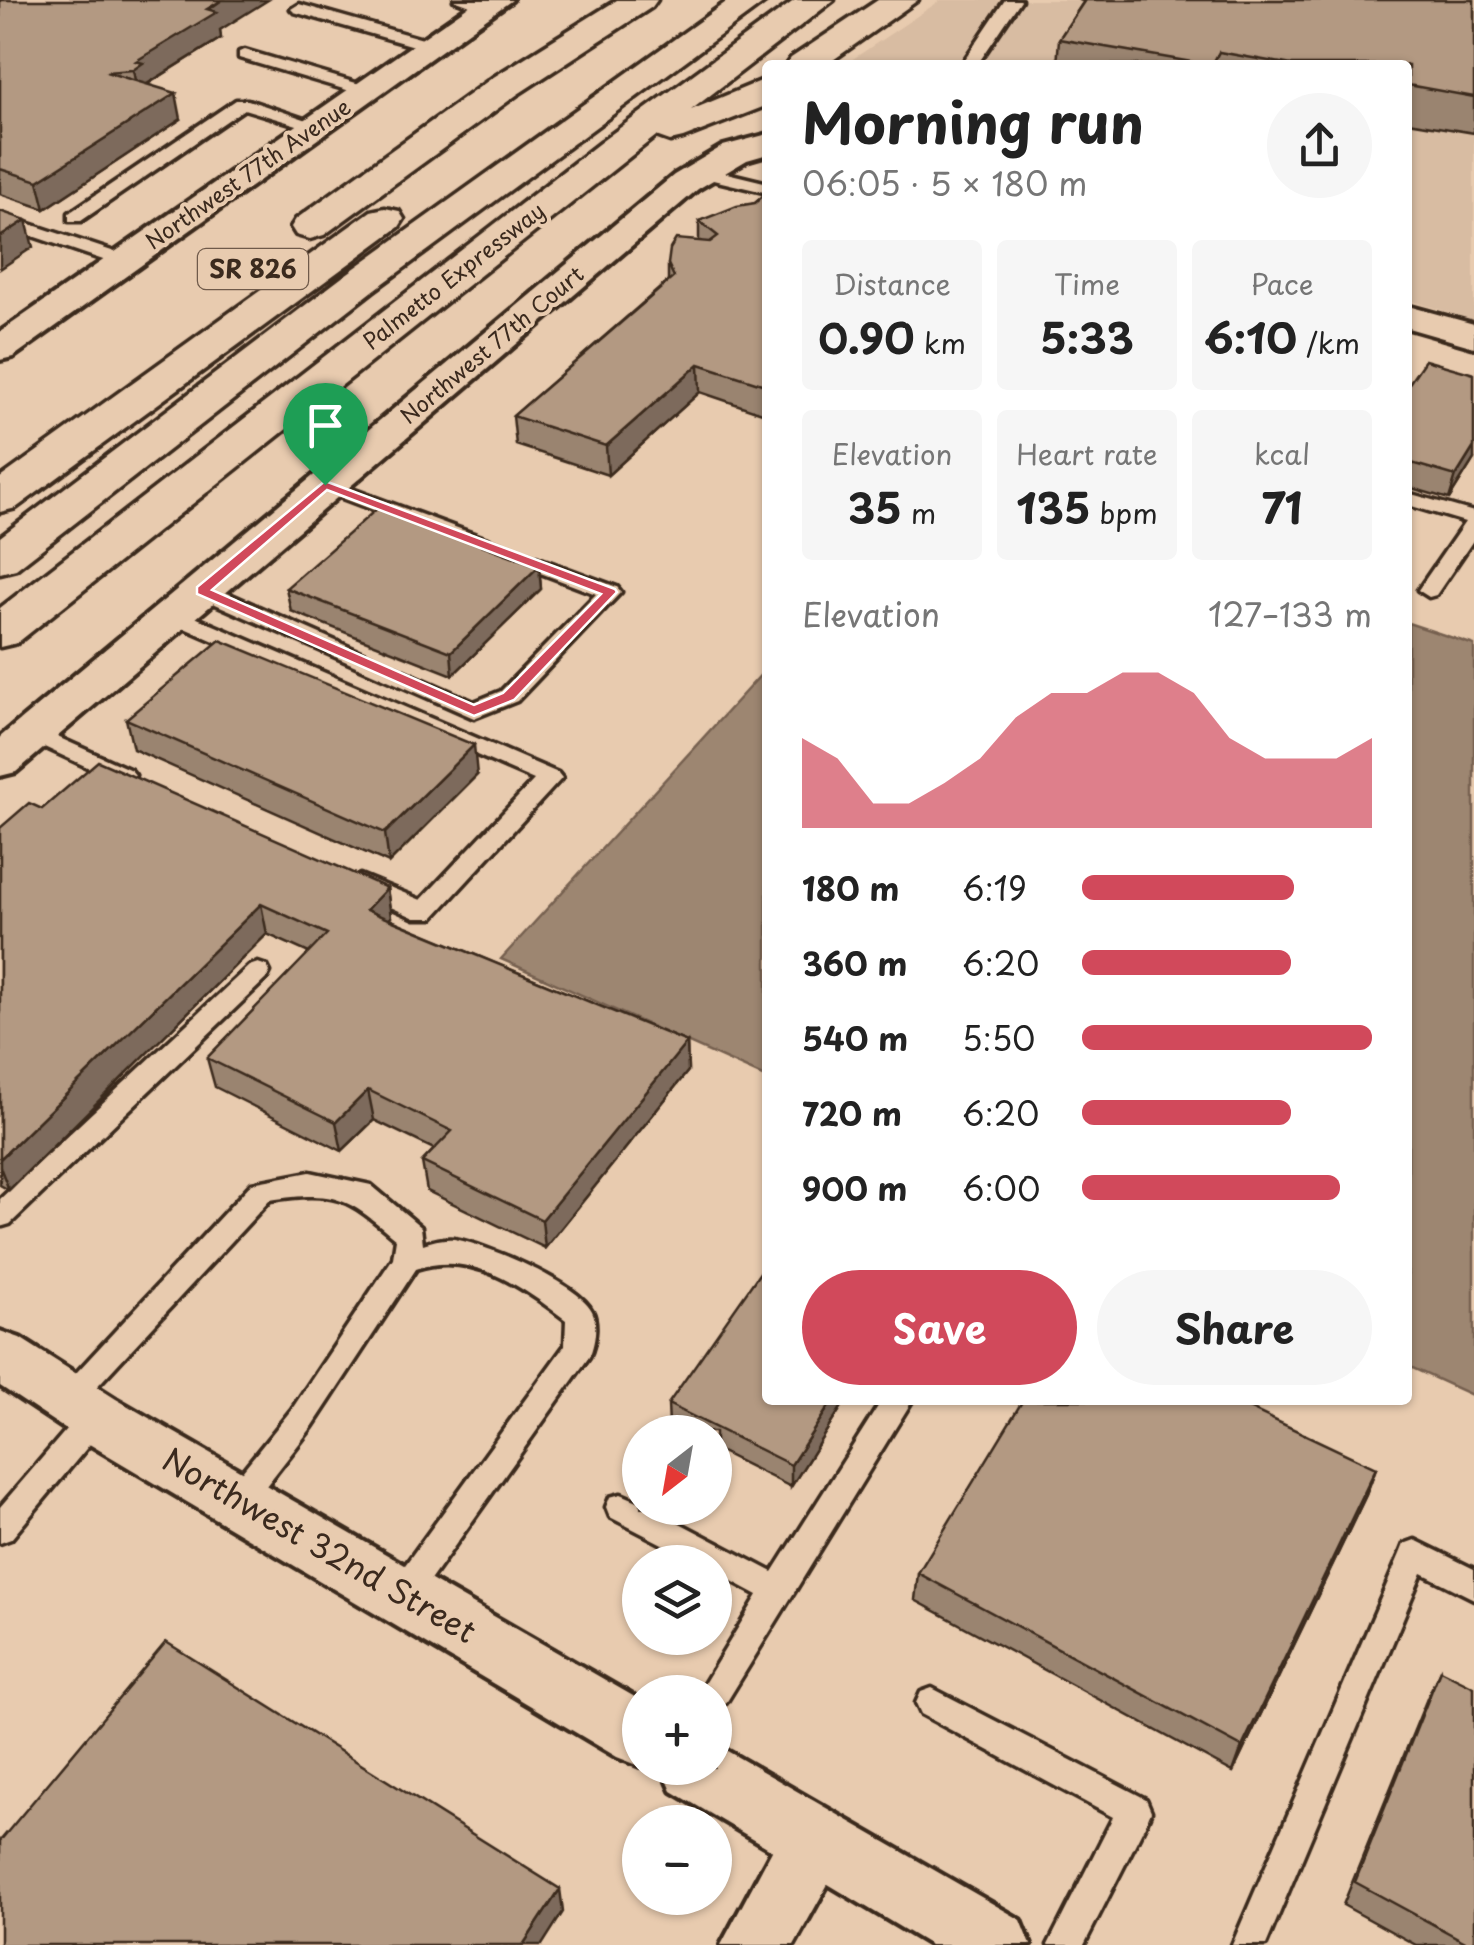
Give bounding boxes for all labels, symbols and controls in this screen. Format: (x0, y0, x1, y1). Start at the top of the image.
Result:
text: Morning run (802, 80, 1144, 163)
street label: Northwest 77th Avenue (138, 89, 357, 256)
button: share (1267, 93, 1372, 198)
text: 06:05 · 5 × 180 m (802, 159, 1087, 207)
street label: Palmetto Expressway (355, 193, 551, 356)
road number: SR 826 (198, 249, 308, 289)
street label: Northwest 77th Court (392, 257, 590, 431)
text: Distance (833, 262, 951, 305)
text: Time (1054, 262, 1120, 305)
text: Pace (1250, 262, 1314, 305)
text: 0.90 (818, 305, 915, 368)
text: 5:33 (1040, 305, 1134, 368)
text: 6:10 (1204, 305, 1297, 368)
text: km (915, 321, 966, 364)
text: /km (1297, 321, 1360, 364)
pin (283, 383, 368, 486)
icon: arrive (298, 398, 353, 453)
text: Elevation (832, 432, 952, 475)
text: Heart rate (1016, 432, 1158, 475)
text: kcal (1254, 432, 1310, 475)
text: 35 (848, 475, 902, 538)
text: 135 (1016, 475, 1091, 538)
text: 71 (1262, 475, 1302, 538)
text: m (902, 491, 936, 534)
text: bpm (1091, 491, 1158, 534)
text: Elevation (802, 590, 940, 638)
text: 127–133 m (1208, 590, 1372, 638)
text: 180 m (802, 864, 899, 912)
text: 6:19 (962, 864, 1027, 912)
text: 360 m (802, 939, 907, 987)
text: 6:20 (962, 939, 1039, 987)
text: 540 m (802, 1014, 908, 1062)
text: 5:50 (962, 1014, 1036, 1062)
text: 720 m (802, 1089, 902, 1137)
text: 6:20 (962, 1089, 1039, 1137)
text: 900 m (802, 1164, 907, 1212)
text: 6:00 (962, 1164, 1040, 1212)
button: Save (802, 1270, 1077, 1385)
button: Share (1097, 1270, 1372, 1385)
north arrow (622, 1415, 732, 1525)
map controls (622, 1415, 732, 1915)
street label: Northwest 32nd Street (154, 1435, 486, 1654)
button: layers (622, 1545, 732, 1655)
button: + (622, 1675, 732, 1785)
button: − (622, 1805, 732, 1915)

